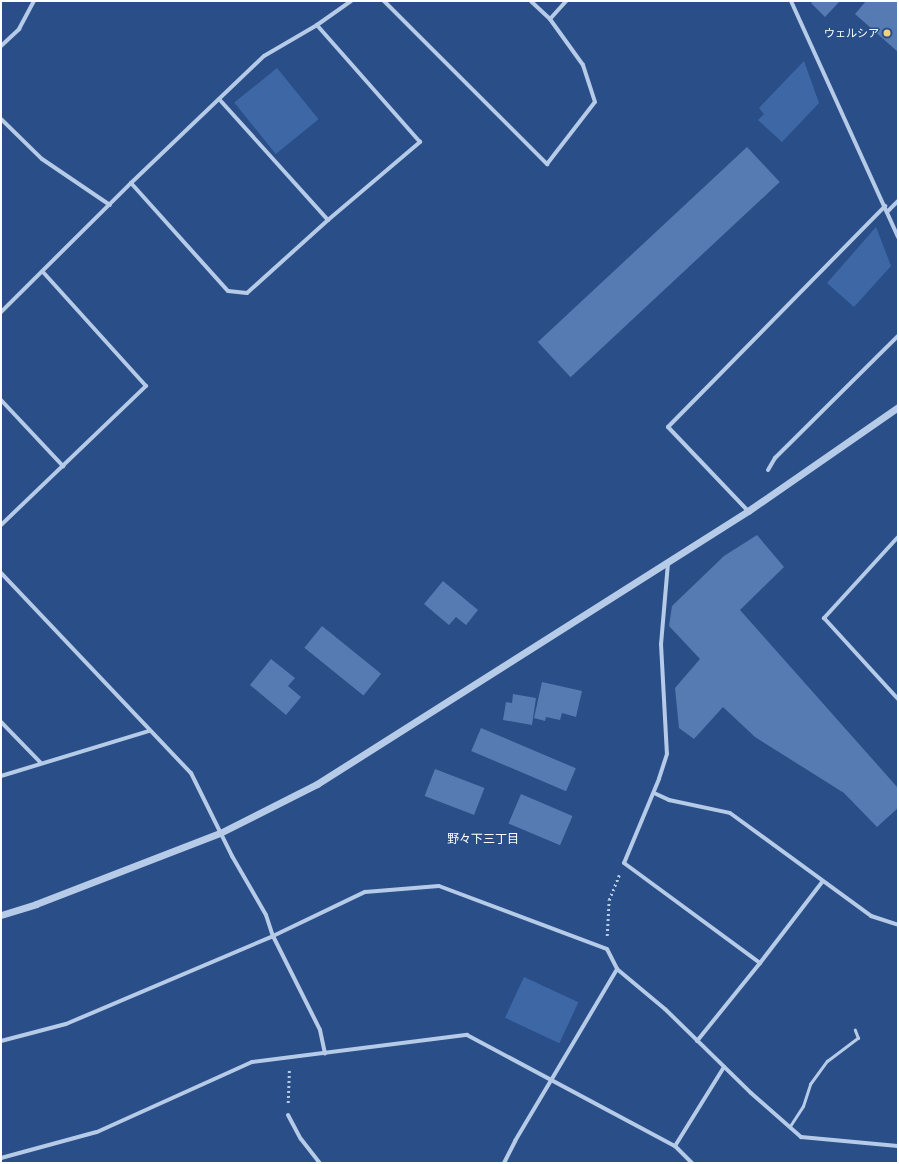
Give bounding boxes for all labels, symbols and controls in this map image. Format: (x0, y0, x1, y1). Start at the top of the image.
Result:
place label: ウェルシア (824, 26, 879, 40)
marker: ウェルシア (882, 28, 892, 38)
district label: 野々下三丁目 (447, 832, 519, 846)

